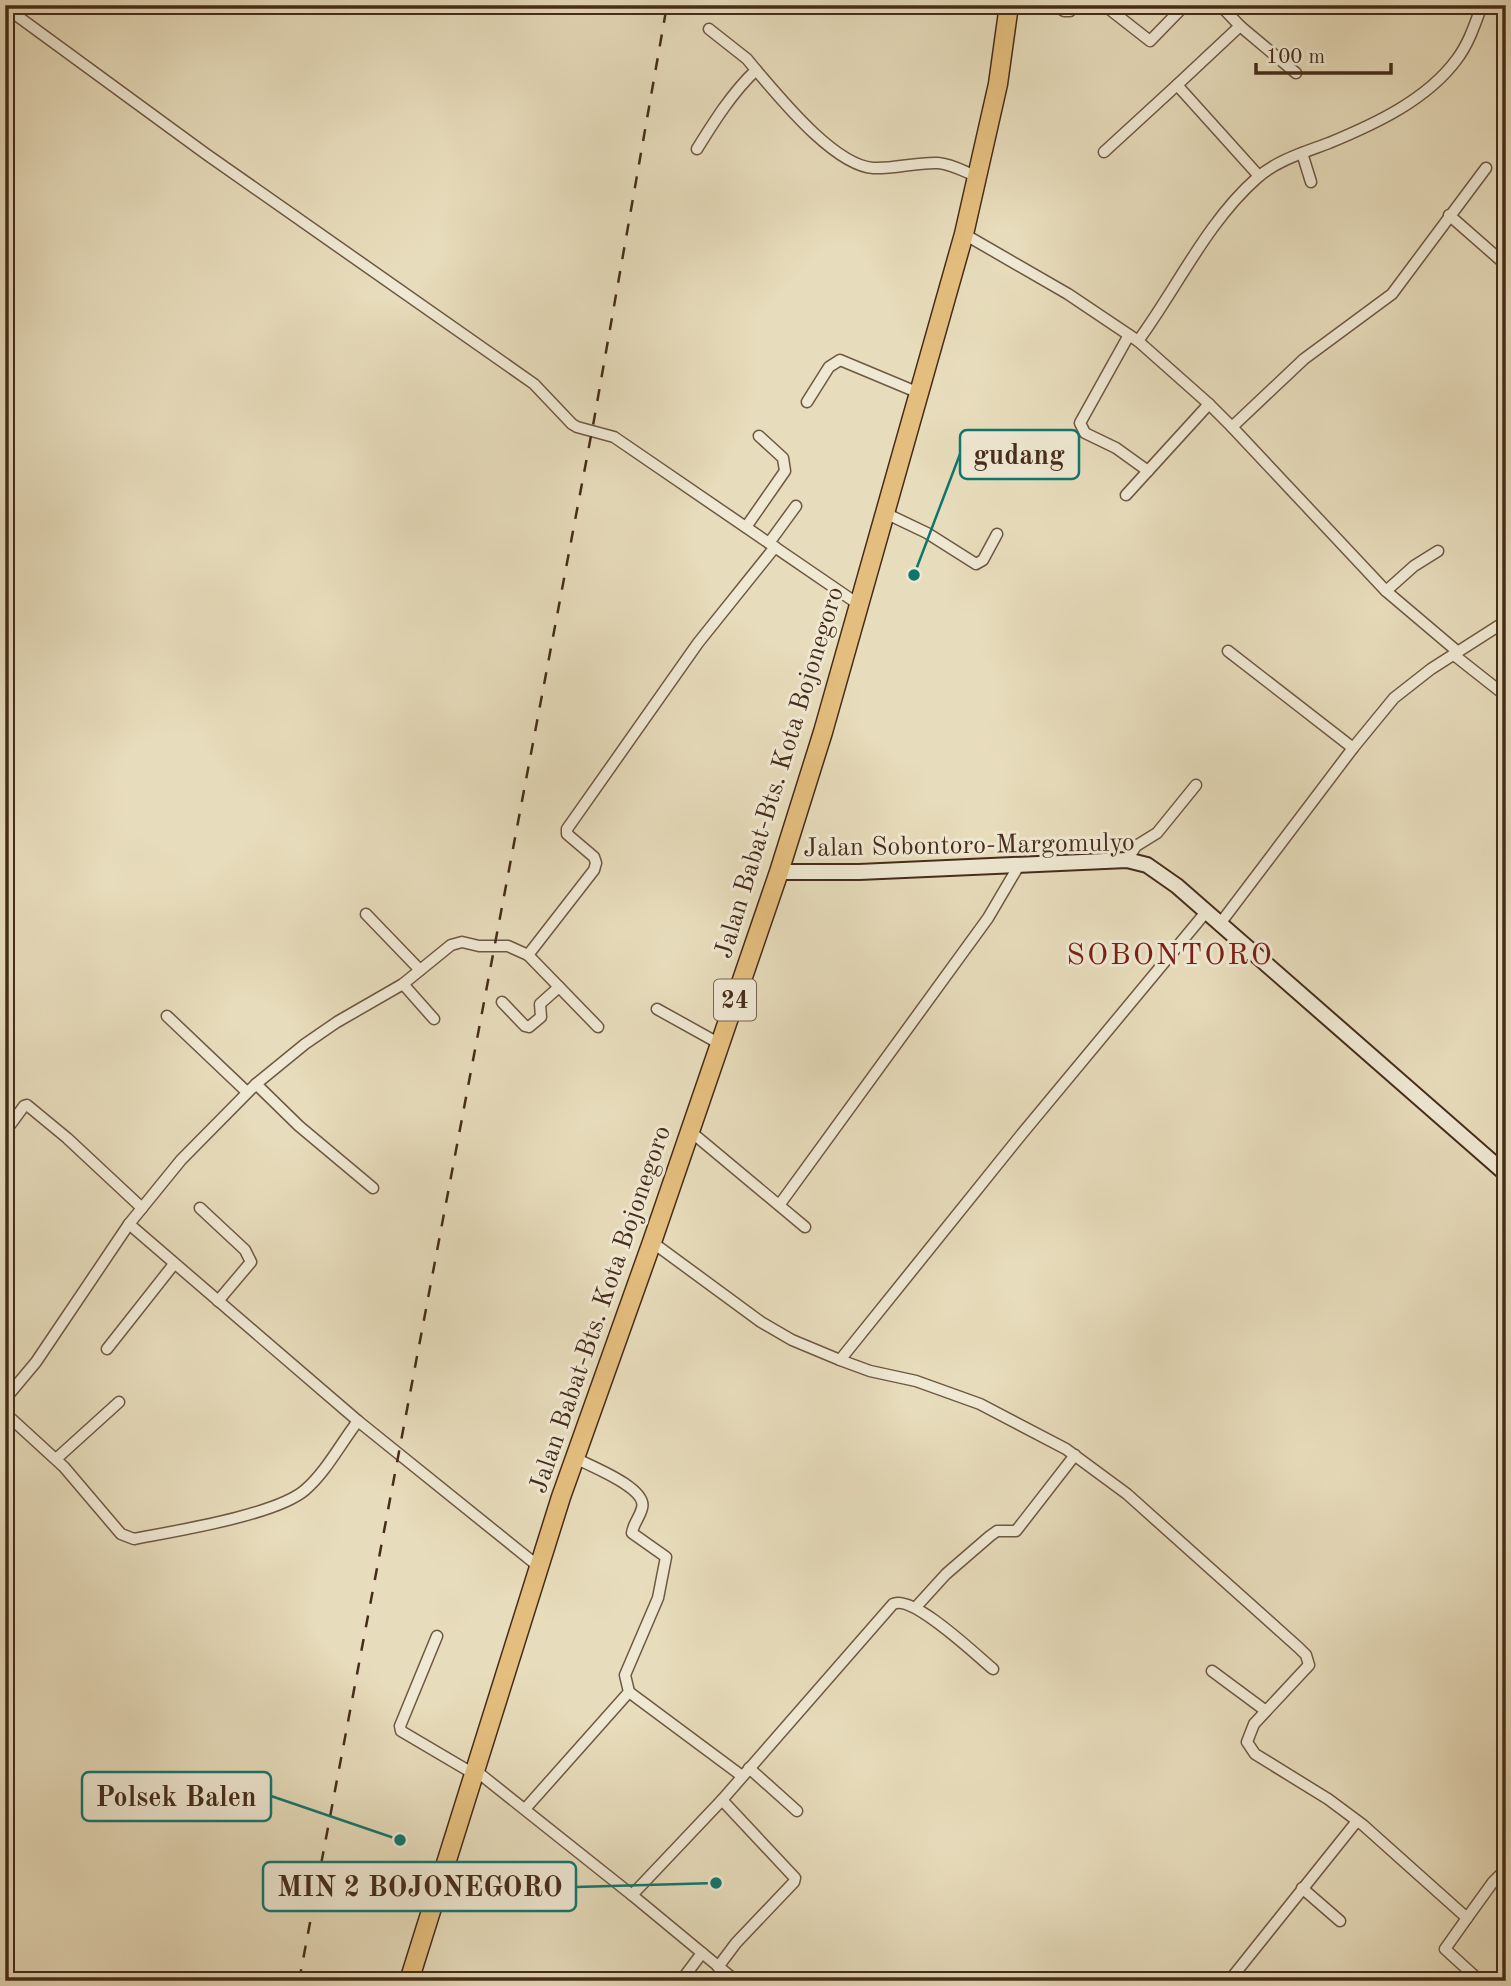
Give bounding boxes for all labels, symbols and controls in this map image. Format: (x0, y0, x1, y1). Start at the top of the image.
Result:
scale bar (1256, 32, 1390, 76)
text: 100 m (1266, 47, 1325, 68)
callout: gudang (960, 430, 1079, 479)
text: gudang (973, 443, 1065, 471)
street label: Jalan Babat-Bts. Kota Bojonegoro (711, 584, 849, 961)
street label: Jalan Sobontoro-Margomulyo (803, 830, 1135, 862)
district label: SOBONTORO (1066, 941, 1274, 971)
road number: 24 (714, 980, 756, 1020)
street label: Jalan Babat-Bts. Kota Bojonegoro (526, 1122, 676, 1497)
callout: Polsek Balen (82, 1772, 271, 1821)
text: Polsek Balen (95, 1785, 257, 1813)
callout: MIN 2 BOJONEGORO (263, 1862, 576, 1911)
text: MIN 2 BOJONEGORO (277, 1875, 563, 1903)

